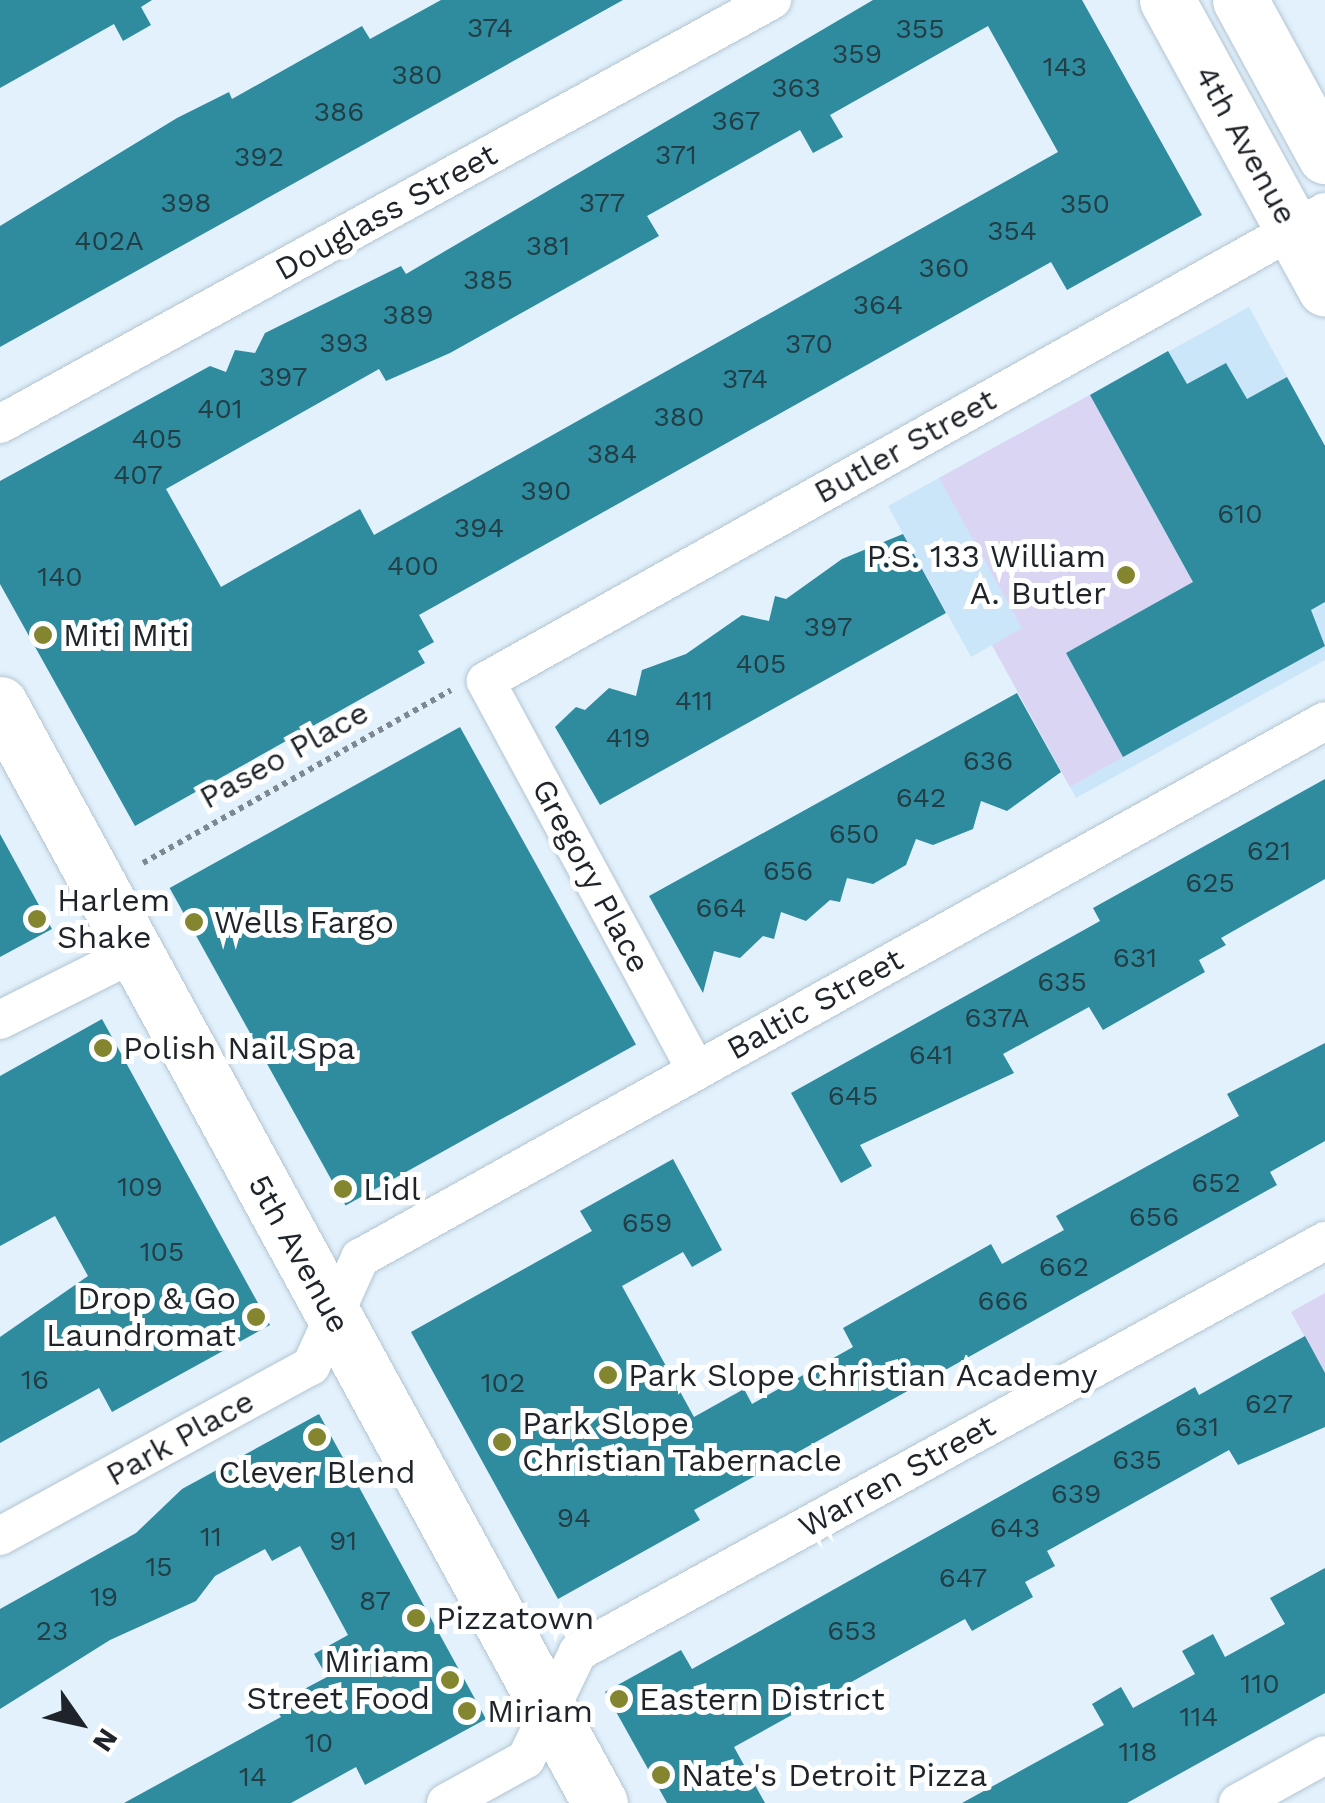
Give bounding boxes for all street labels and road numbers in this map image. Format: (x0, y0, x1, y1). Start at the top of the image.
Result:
street label: 4th Avenue (1186, 58, 1306, 232)
street label: Douglass Street (268, 135, 504, 289)
street label: Butler Street (807, 380, 1003, 512)
street label: Paseo Place (193, 693, 375, 817)
street label: Gregory Place (524, 772, 658, 980)
street label: Baltic Street (720, 940, 910, 1068)
street label: 5th Avenue (240, 1168, 358, 1340)
street label: Park Place (99, 1382, 261, 1494)
street label: Warren Street (792, 1406, 1002, 1546)

